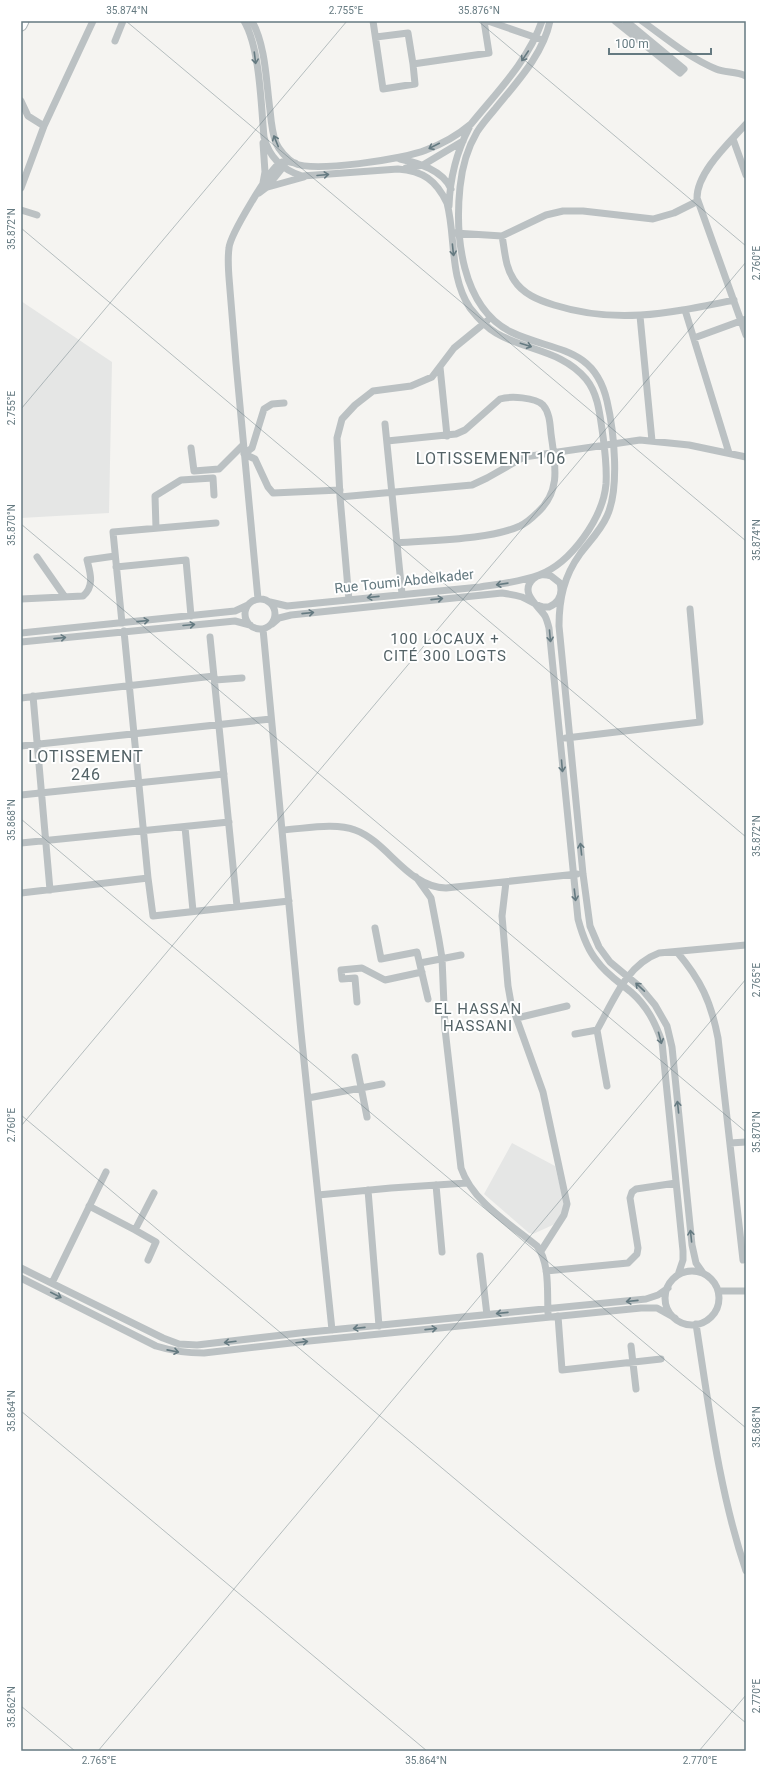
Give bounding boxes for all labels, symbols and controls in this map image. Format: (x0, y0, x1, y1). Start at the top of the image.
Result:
text: 35.874°N (106, 5, 148, 16)
text: 2.755°E (329, 5, 364, 16)
text: 35.876°N (458, 5, 500, 16)
scale bar (609, 30, 711, 56)
text: 100 m (615, 37, 649, 51)
one-way arrow (521, 50, 529, 61)
one-way arrow (251, 51, 259, 64)
one-way arrow (272, 136, 280, 148)
one-way arrow (428, 143, 440, 150)
one-way arrow (316, 172, 329, 179)
text: 35.872°N (6, 208, 17, 250)
one-way arrow (449, 243, 457, 256)
text: 2.760°E (751, 245, 762, 280)
one-way arrow (519, 342, 532, 349)
text: 2.755°E (6, 390, 17, 425)
district label: LOTISSEMENT 106 (416, 449, 566, 468)
text: 35.870°N (6, 504, 17, 546)
text: 35.874°N (751, 519, 762, 561)
street label: Rue Toumi Abdelkader (334, 566, 475, 596)
one-way arrow (496, 580, 509, 588)
one-way arrow (366, 594, 379, 601)
one-way arrow (430, 596, 443, 603)
one-way arrow (301, 609, 314, 617)
one-way arrow (136, 617, 149, 625)
one-way arrow (182, 621, 195, 629)
district label: 100 LOCAUX + CITÉ 300 LOGTS (383, 630, 507, 665)
one-way arrow (546, 630, 554, 643)
one-way arrow (53, 634, 66, 642)
district label: LOTISSEMENT 246 (28, 747, 144, 784)
one-way arrow (559, 759, 566, 772)
text: 35.868°N (6, 799, 17, 841)
text: 35.872°N (751, 815, 762, 857)
one-way arrow (577, 843, 584, 856)
one-way arrow (571, 888, 579, 901)
text: 2.765°E (751, 962, 762, 997)
one-way arrow (635, 983, 645, 992)
district label: EL HASSAN HASSANI (434, 1000, 522, 1035)
one-way arrow (657, 1031, 664, 1044)
one-way arrow (674, 1101, 682, 1114)
text: 2.760°E (6, 1107, 17, 1142)
text: 35.870°N (751, 1111, 762, 1153)
one-way arrow (687, 1230, 695, 1243)
one-way arrow (50, 1292, 62, 1299)
one-way arrow (626, 1297, 639, 1304)
one-way arrow (496, 1310, 509, 1317)
one-way arrow (353, 1324, 366, 1331)
one-way arrow (424, 1325, 437, 1332)
one-way arrow (224, 1338, 237, 1345)
one-way arrow (295, 1338, 308, 1345)
one-way arrow (166, 1347, 179, 1355)
text: 35.864°N (6, 1390, 17, 1432)
text: 35.868°N (751, 1406, 762, 1448)
text: 2.770°E (751, 1678, 762, 1713)
text: 35.862°N (6, 1686, 17, 1728)
text: 2.765°E (82, 1755, 117, 1766)
text: 35.864°N (405, 1755, 447, 1766)
text: 2.770°E (683, 1755, 718, 1766)

